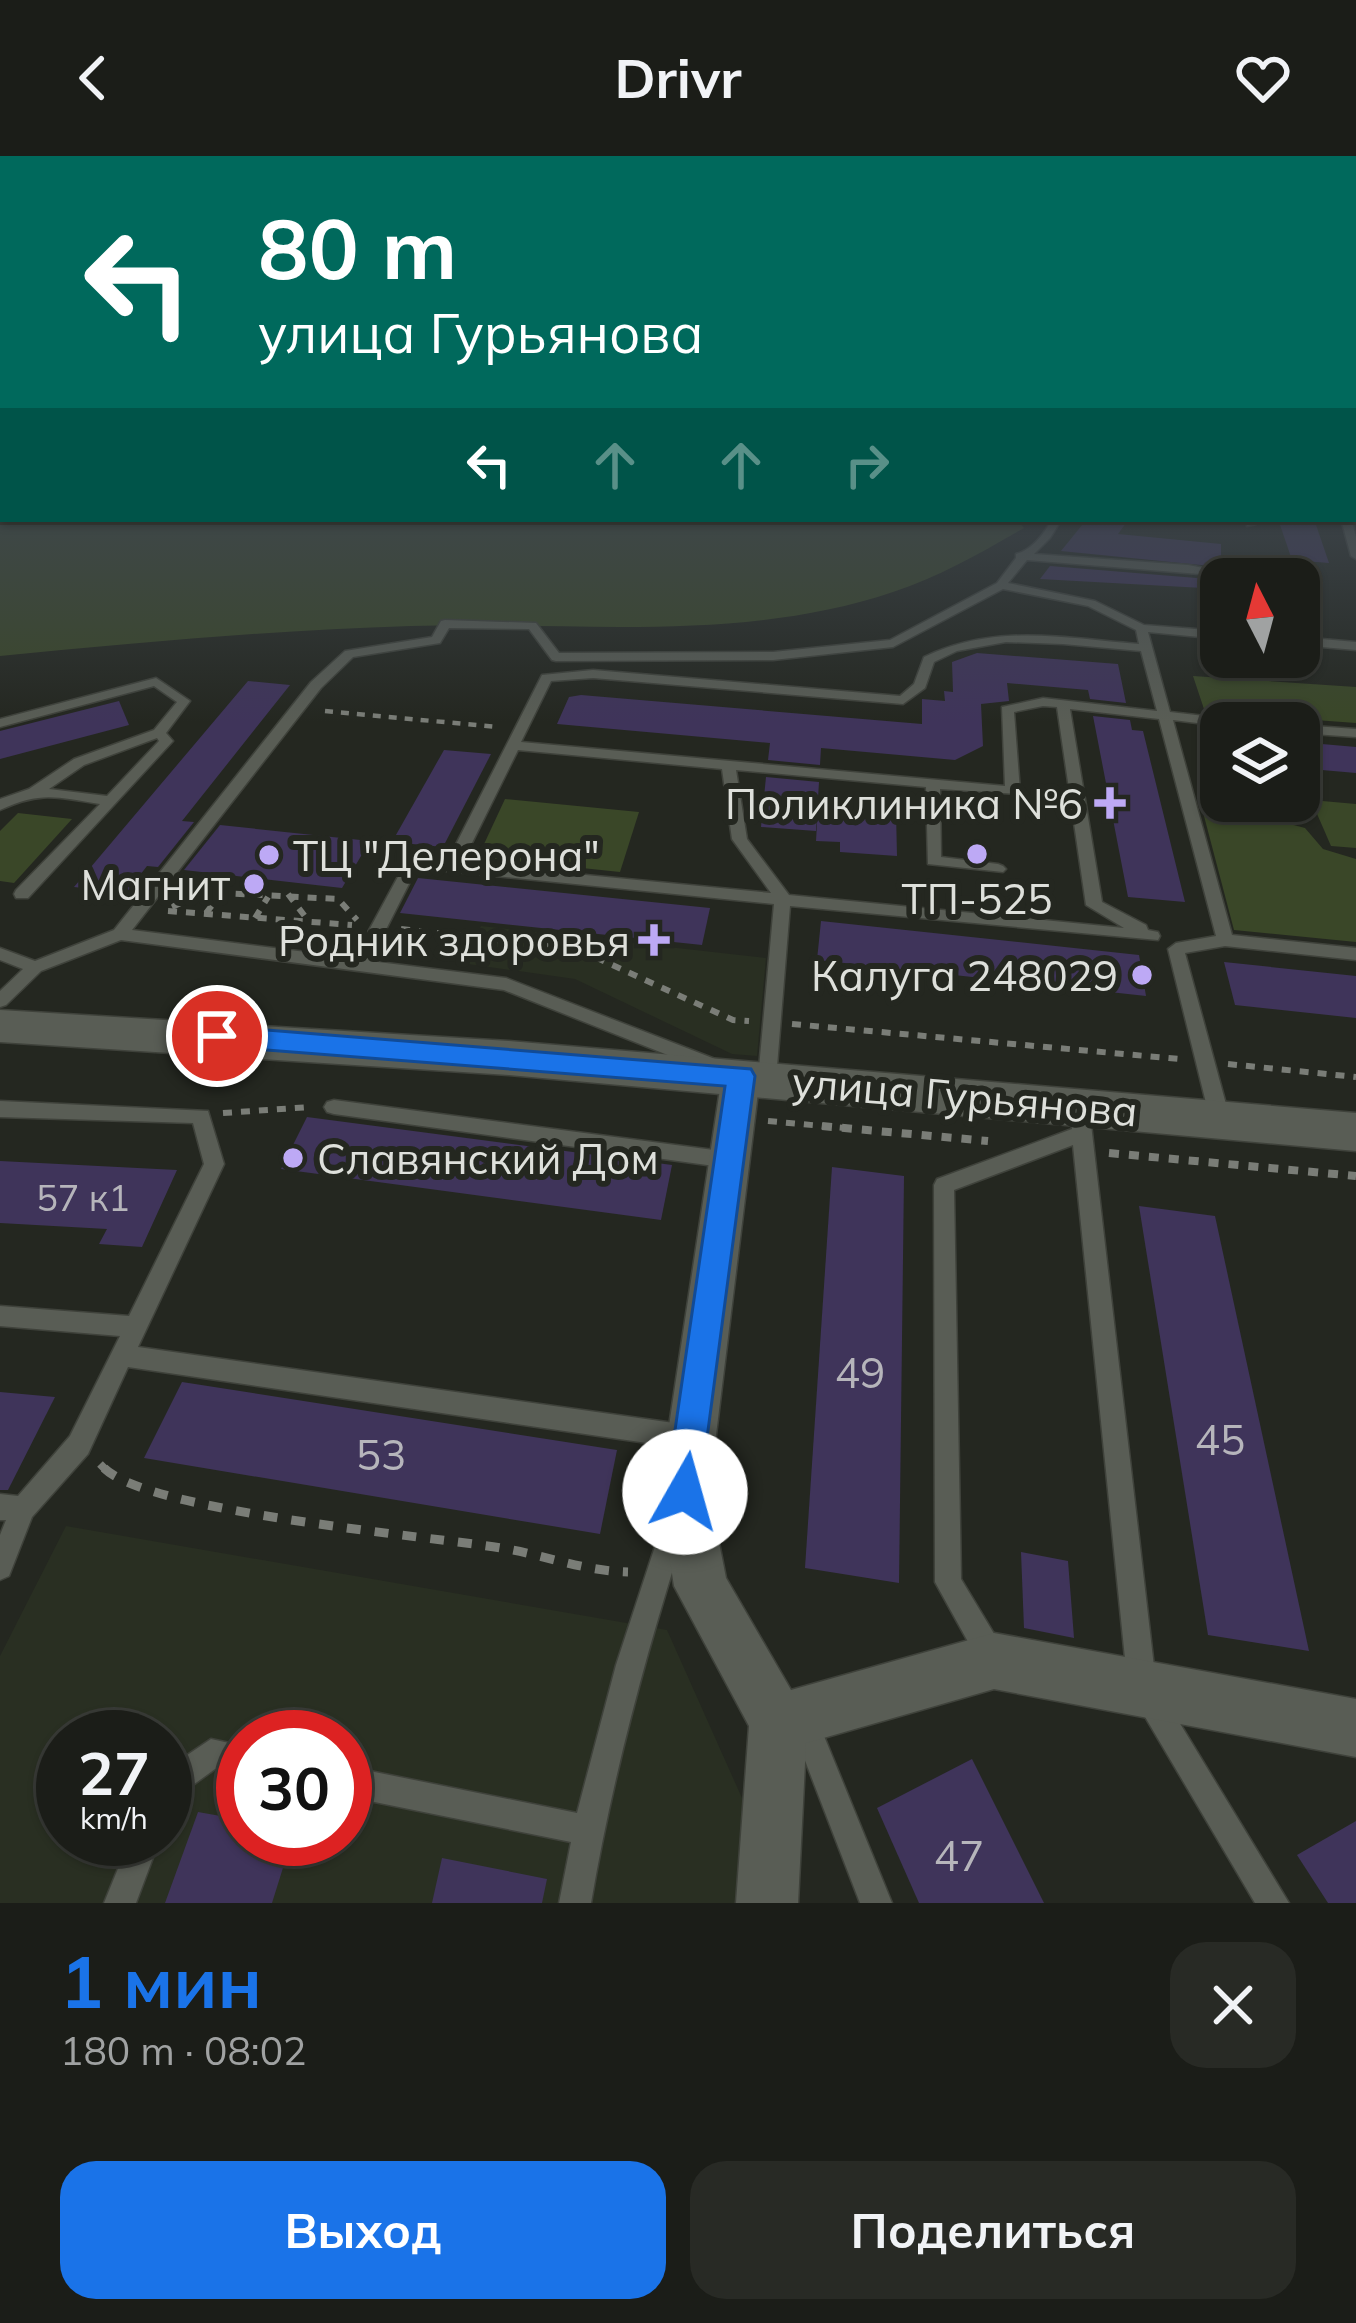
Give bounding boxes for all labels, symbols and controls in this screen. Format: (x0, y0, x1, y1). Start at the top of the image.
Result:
text: Drivr (614, 44, 742, 112)
icon: back (60, 45, 126, 111)
icon: heart (1230, 45, 1296, 111)
text: 80 m (258, 195, 457, 300)
icon: left (60, 204, 216, 360)
text: улица Гурьянова (258, 299, 703, 367)
icon: left (456, 432, 522, 498)
icon: ahead (582, 432, 648, 498)
icon: ahead (708, 432, 774, 498)
icon: right (834, 432, 900, 498)
north arrow (1200, 558, 1320, 678)
map controls (1200, 558, 1320, 822)
button: layers (1200, 702, 1320, 822)
place label: Поликлиника №6 (725, 777, 1083, 830)
marker: Поликлиника №6 (1094, 787, 1126, 819)
place label: ТЦ "Делерона" (293, 829, 600, 882)
marker: ТП-525 (964, 841, 990, 867)
marker: ТЦ "Делерона" (256, 842, 282, 868)
place label: Магнит (80, 858, 230, 911)
marker: Магнит (241, 871, 267, 897)
place label: ТП-525 (901, 872, 1053, 925)
place label: Родник здоровья (278, 914, 630, 967)
marker: Родник здоровья (641, 927, 667, 953)
place label: Калуга 248029 (811, 949, 1118, 1002)
marker: Калуга 248029 (1129, 962, 1155, 988)
pin (166, 985, 268, 1087)
icon: arrive (184, 1003, 250, 1069)
street label: улица Гурьянова (790, 1055, 1140, 1137)
place label: Славянский Дом (317, 1132, 659, 1185)
marker: Славянский Дом (280, 1145, 306, 1171)
house number: 57 к1 (36, 1175, 130, 1220)
house number: 49 (835, 1346, 885, 1399)
house number: 45 (1195, 1413, 1245, 1466)
house number: 53 (356, 1428, 406, 1481)
position arrow (622, 1429, 748, 1555)
speed limit sign: 30 (216, 1710, 372, 1866)
text: 27 (78, 1735, 150, 1810)
text: km/h (80, 1799, 148, 1837)
house number: 47 (934, 1829, 984, 1882)
text: 1 мин (60, 1936, 262, 2026)
button: close (1170, 1942, 1296, 2068)
text: 180 m · 08:02 (60, 2026, 306, 2075)
button: Выход (60, 2161, 666, 2299)
button: Поделиться (690, 2161, 1296, 2299)

